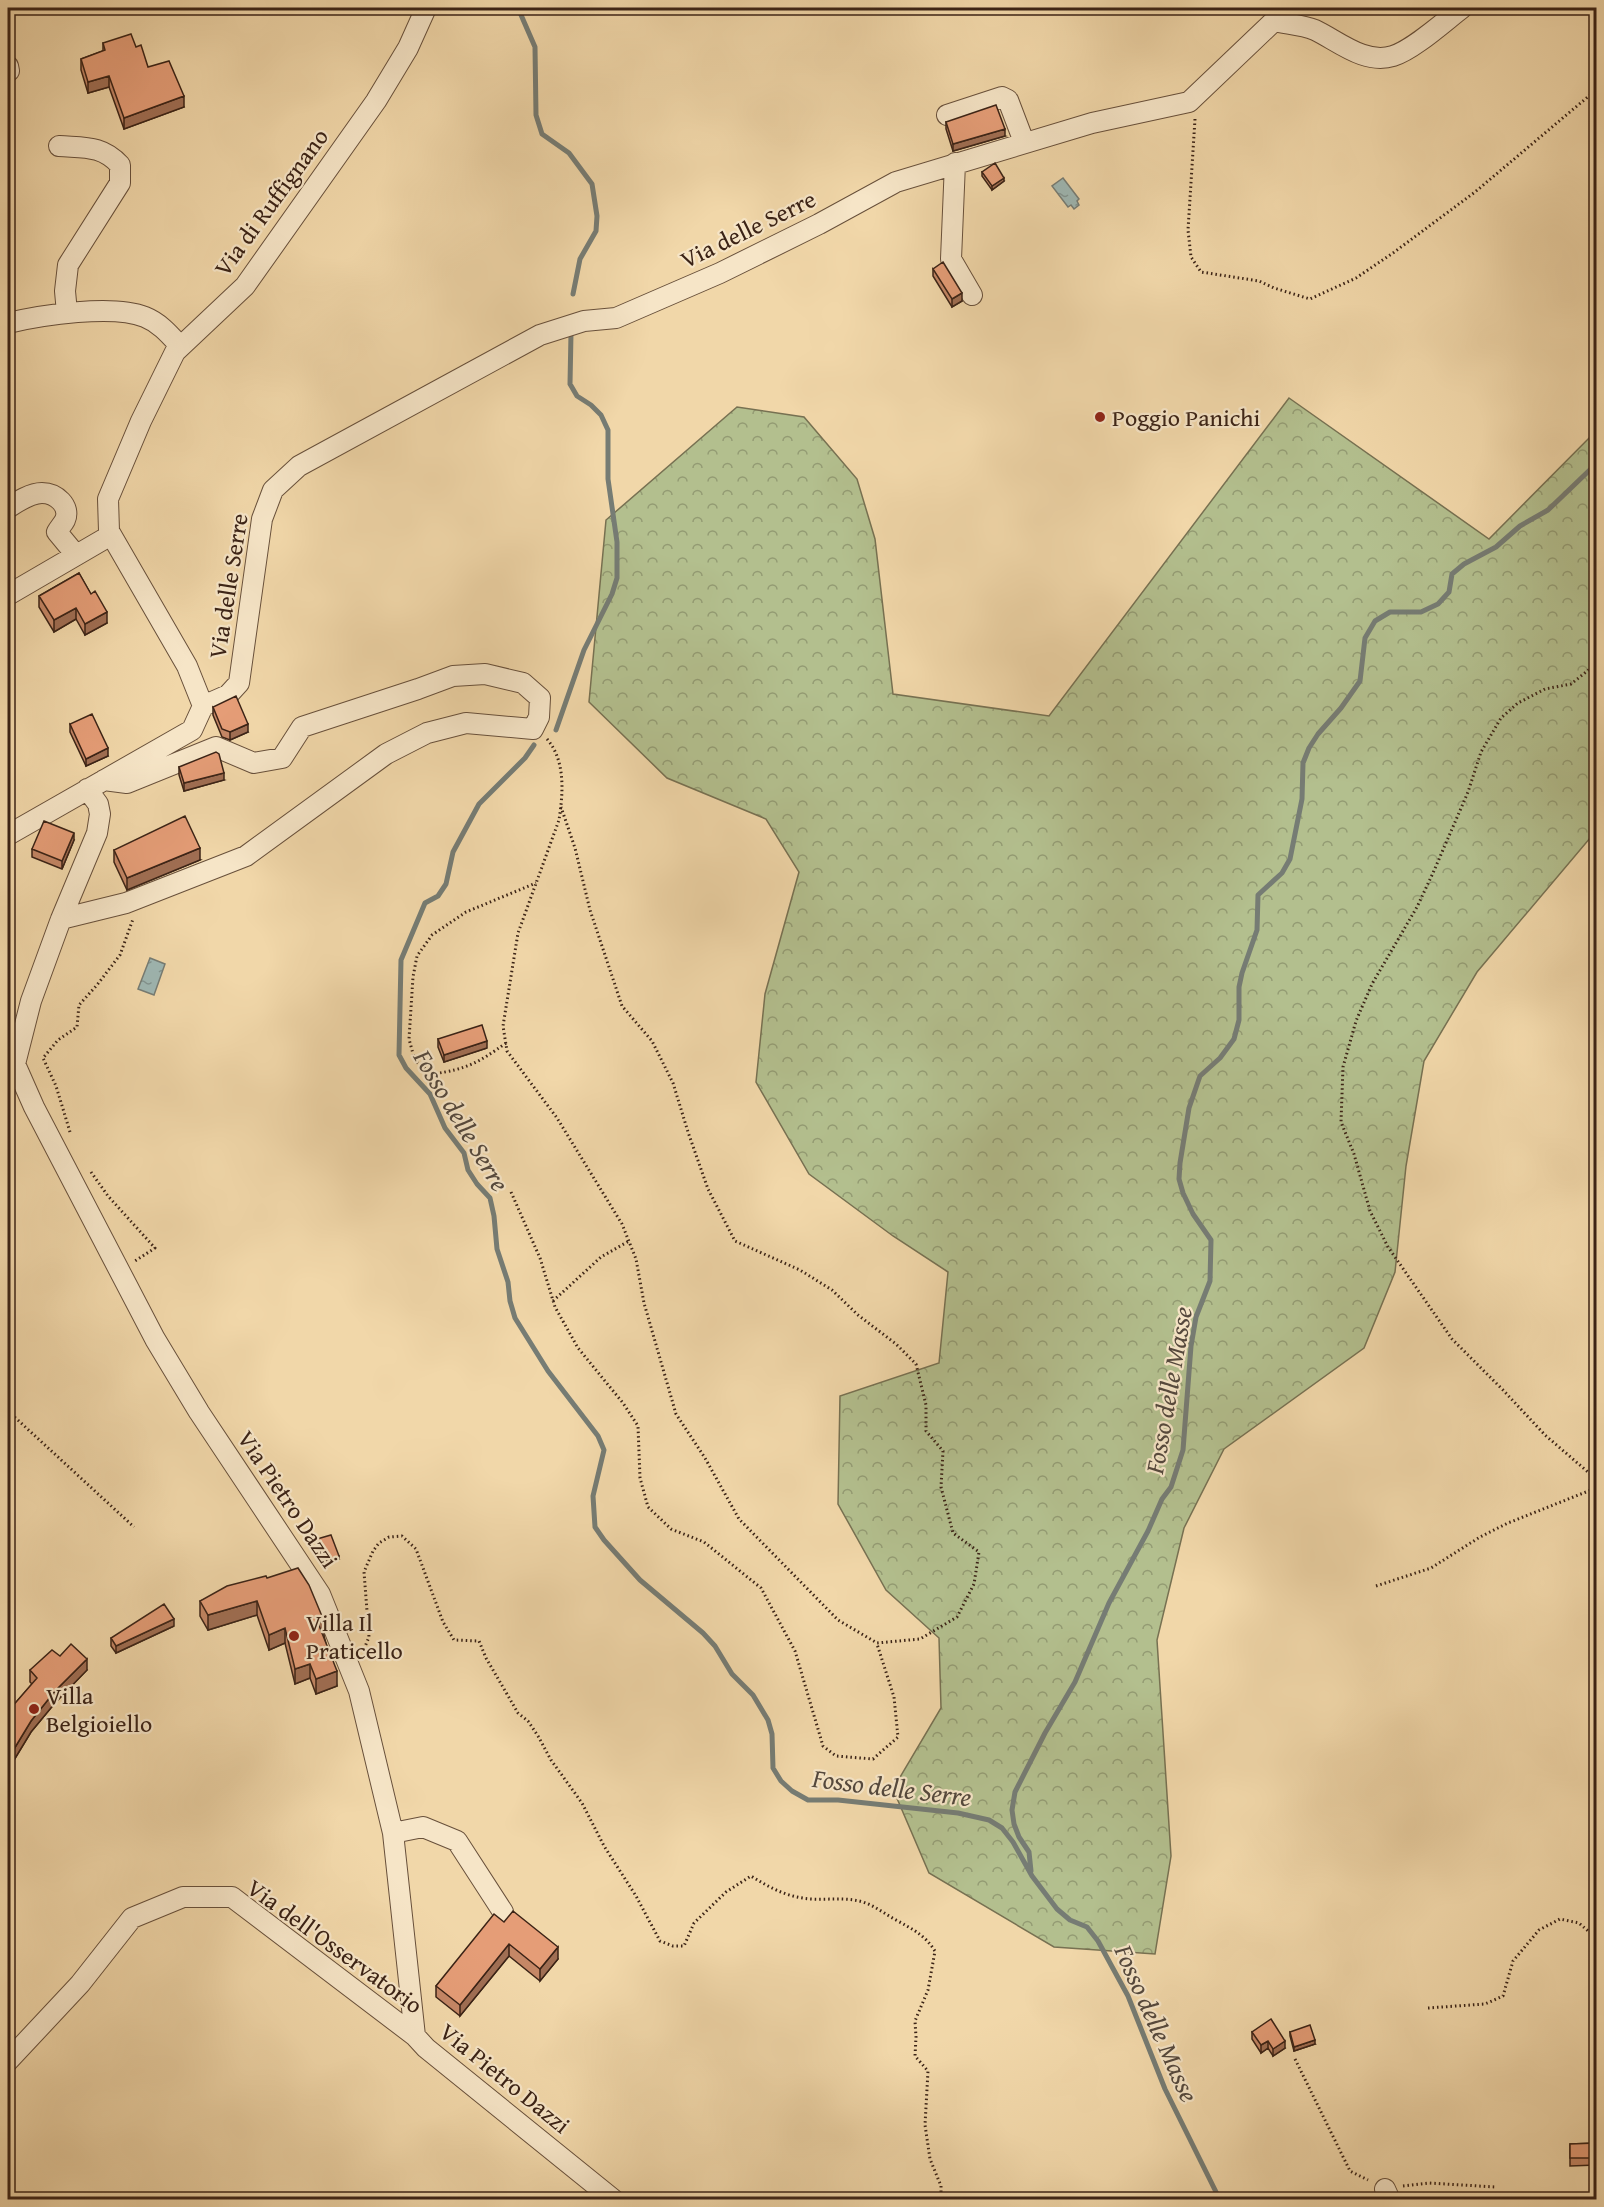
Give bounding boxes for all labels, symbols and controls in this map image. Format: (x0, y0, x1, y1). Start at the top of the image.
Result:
street label: Via di Ruffignano (205, 121, 337, 283)
street label: Via delle Serre (674, 181, 822, 277)
place label: Poggio Panichi (1112, 400, 1261, 435)
marker: Poggio Panichi (1093, 410, 1107, 424)
street label: Via delle Serre (199, 511, 257, 661)
water label: Fosso delle Serre (404, 1041, 520, 1199)
water label: Fosso delle Masse (1134, 1303, 1202, 1478)
street label: Via Pietro Dazzi (229, 1423, 347, 1575)
place label: Villa Il Praticello (306, 1605, 403, 1668)
marker: Villa Il Praticello (287, 1629, 301, 1643)
place label: Villa Belgioiello (46, 1678, 152, 1741)
marker: Villa Belgioiello (27, 1702, 41, 1716)
water label: Fosso delle Serre (809, 1758, 974, 1816)
street label: Via dell'Osservatorio (240, 1870, 430, 2022)
water label: Fosso delle Masse (1104, 1937, 1209, 2108)
street label: Via Pietro Dazzi (432, 2014, 578, 2142)

